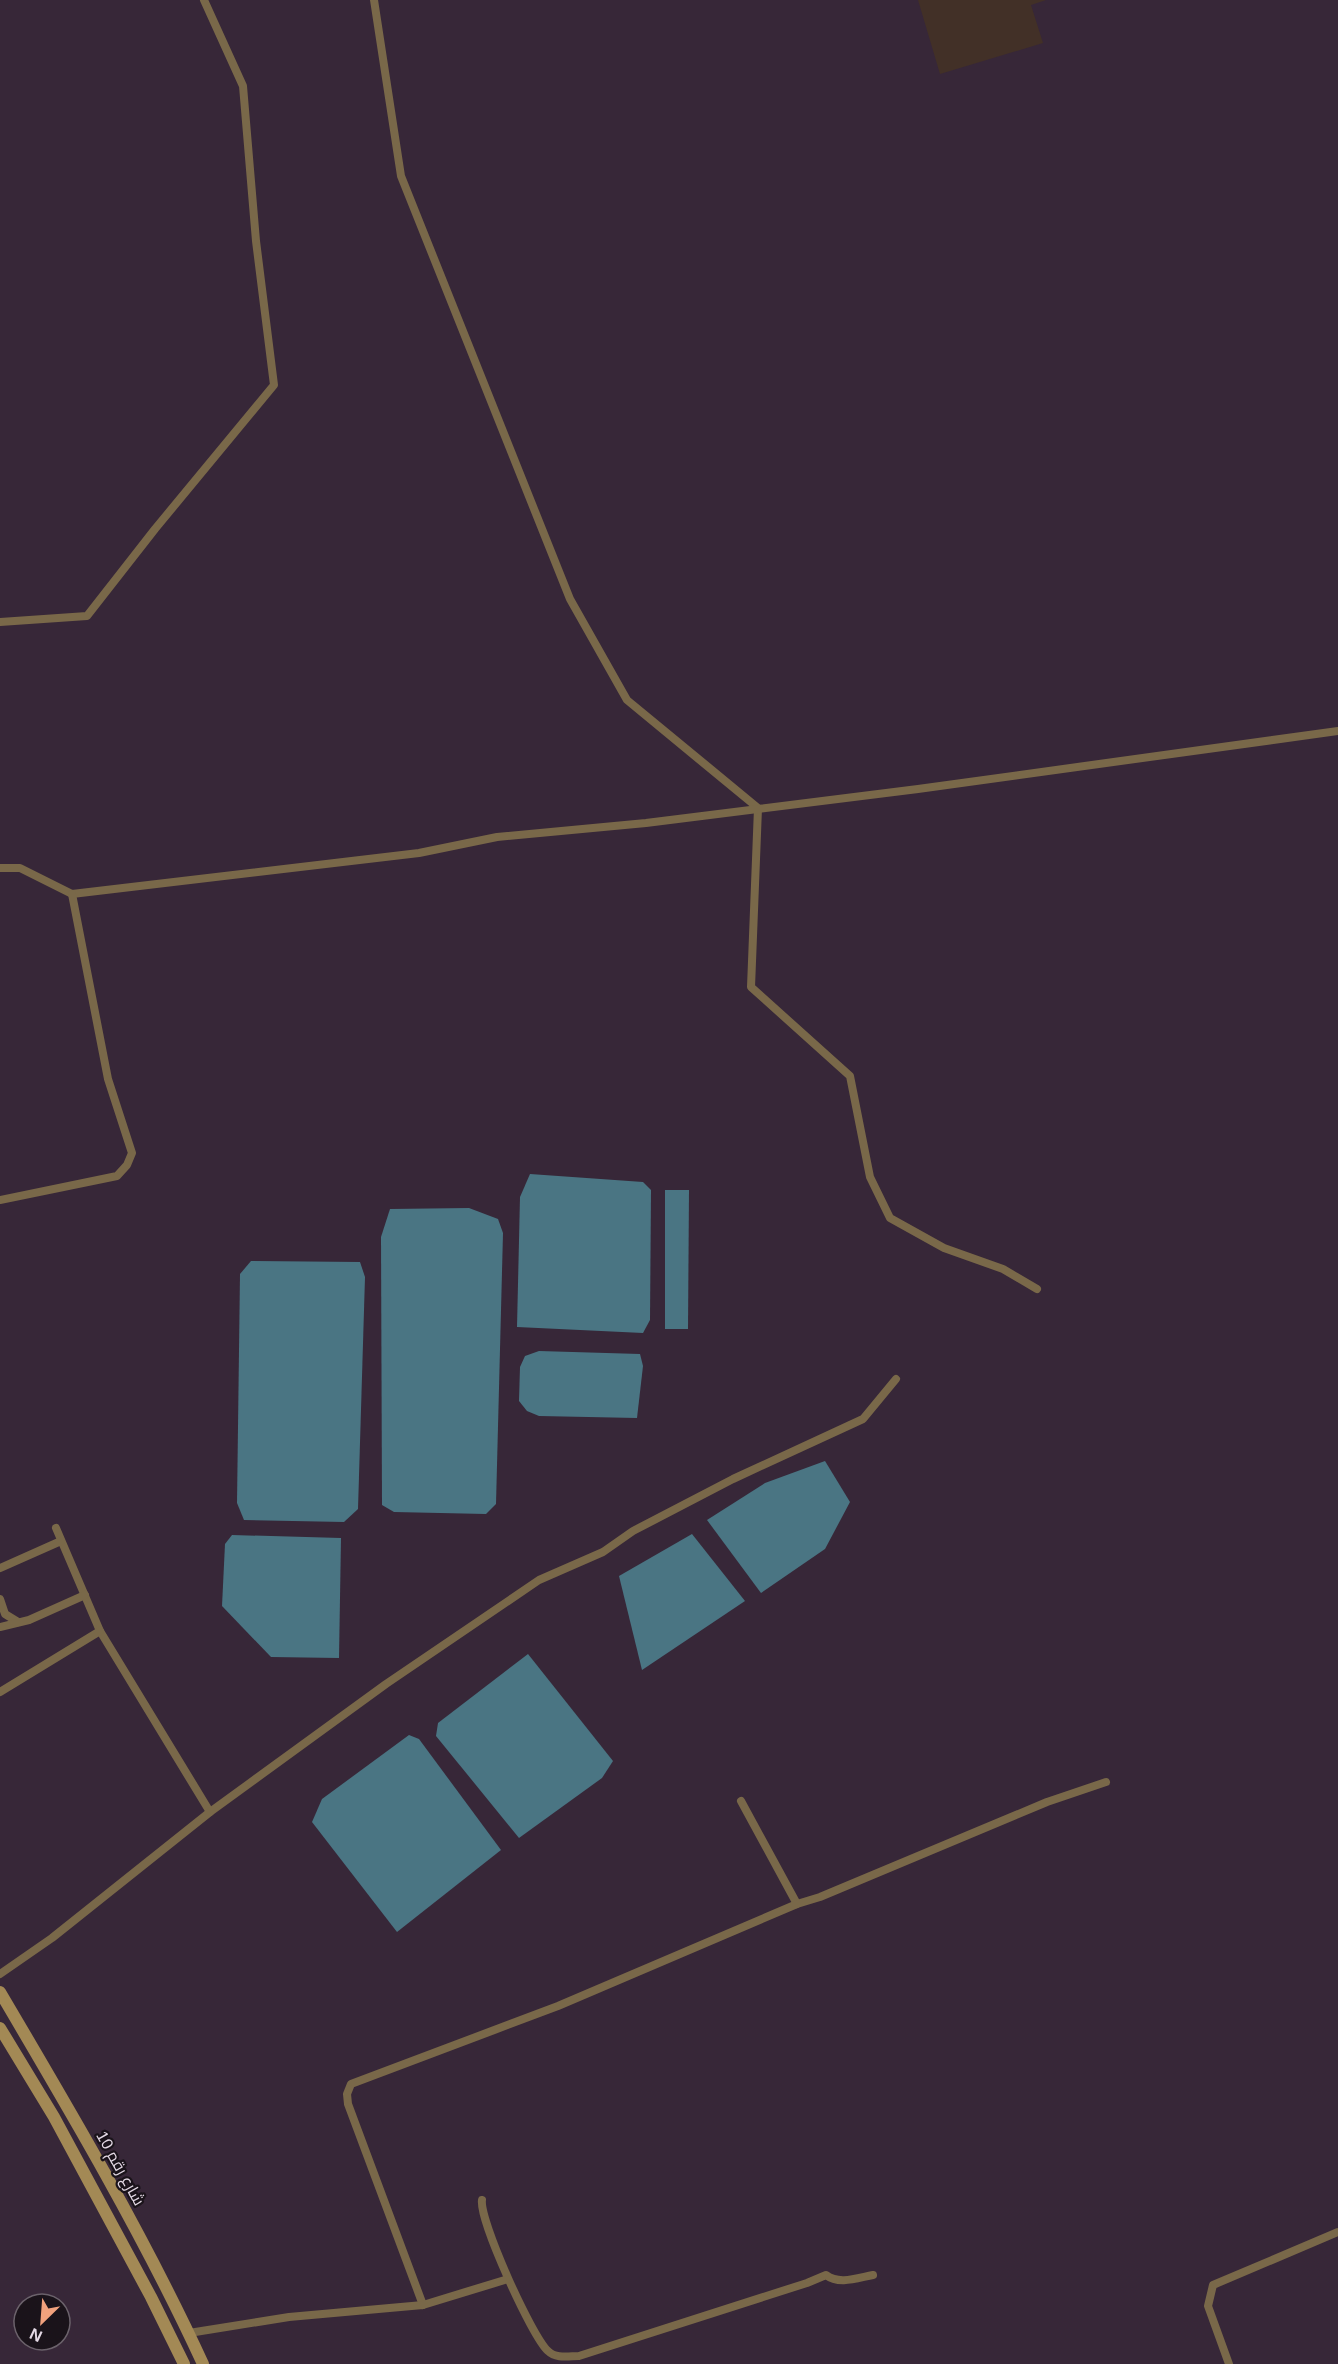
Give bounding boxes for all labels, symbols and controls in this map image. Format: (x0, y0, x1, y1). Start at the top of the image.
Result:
street label: شارع رقم 10 (91, 2128, 148, 2210)
north arrow (12, 2292, 72, 2352)
text: N (27, 2325, 45, 2345)

